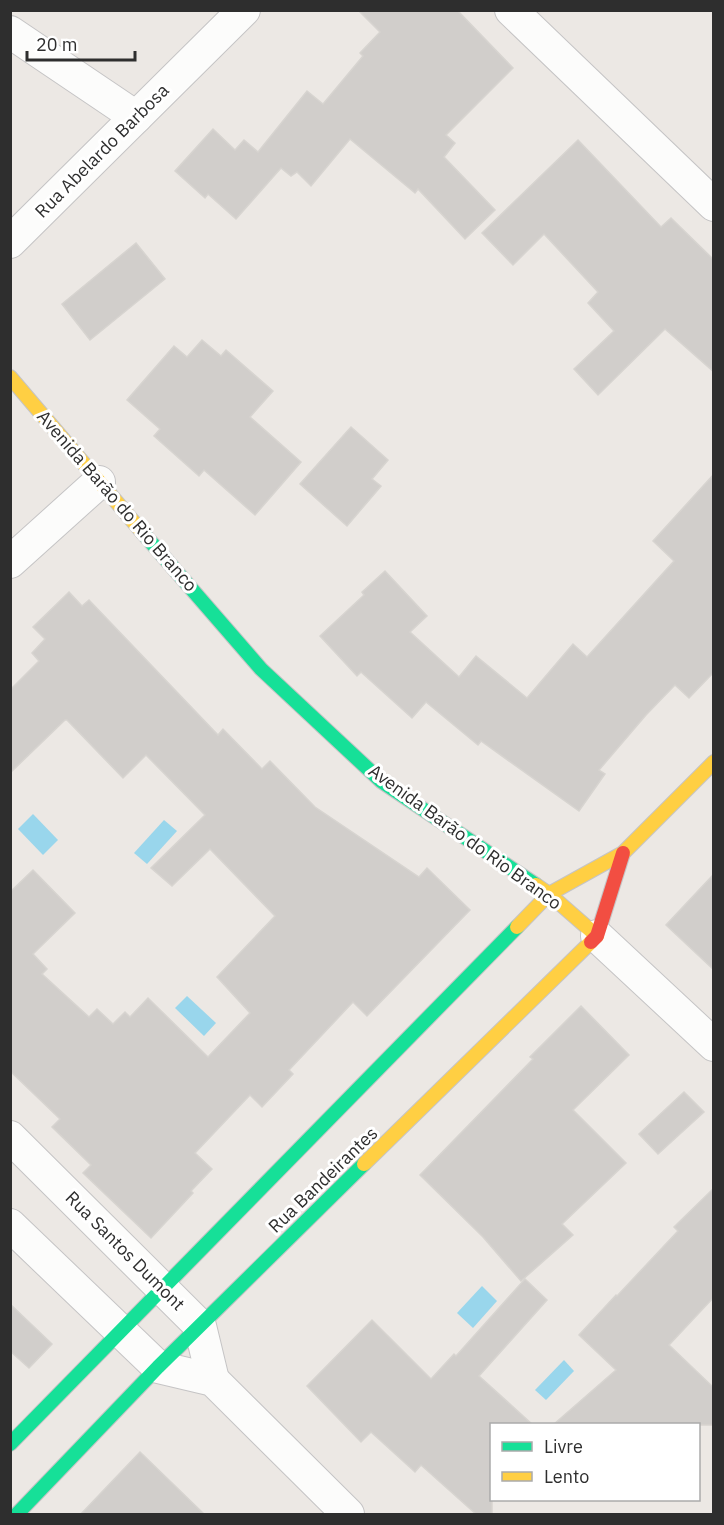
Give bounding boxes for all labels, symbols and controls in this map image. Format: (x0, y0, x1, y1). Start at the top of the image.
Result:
scale bar (27, 24, 135, 62)
text: 20 m (36, 33, 78, 56)
street label: Rua Abelardo Barbosa (30, 79, 174, 222)
street label: Avenida Barão do Rio Branco (32, 405, 202, 596)
street label: Avenida Barão do Rio Branco (364, 759, 566, 914)
street label: Rua Bandeirantes (263, 1122, 382, 1238)
street label: Rua Santos Dumont (61, 1186, 190, 1315)
legend (490, 1423, 700, 1501)
text: Livre (544, 1435, 583, 1458)
text: Lento (544, 1465, 589, 1488)

